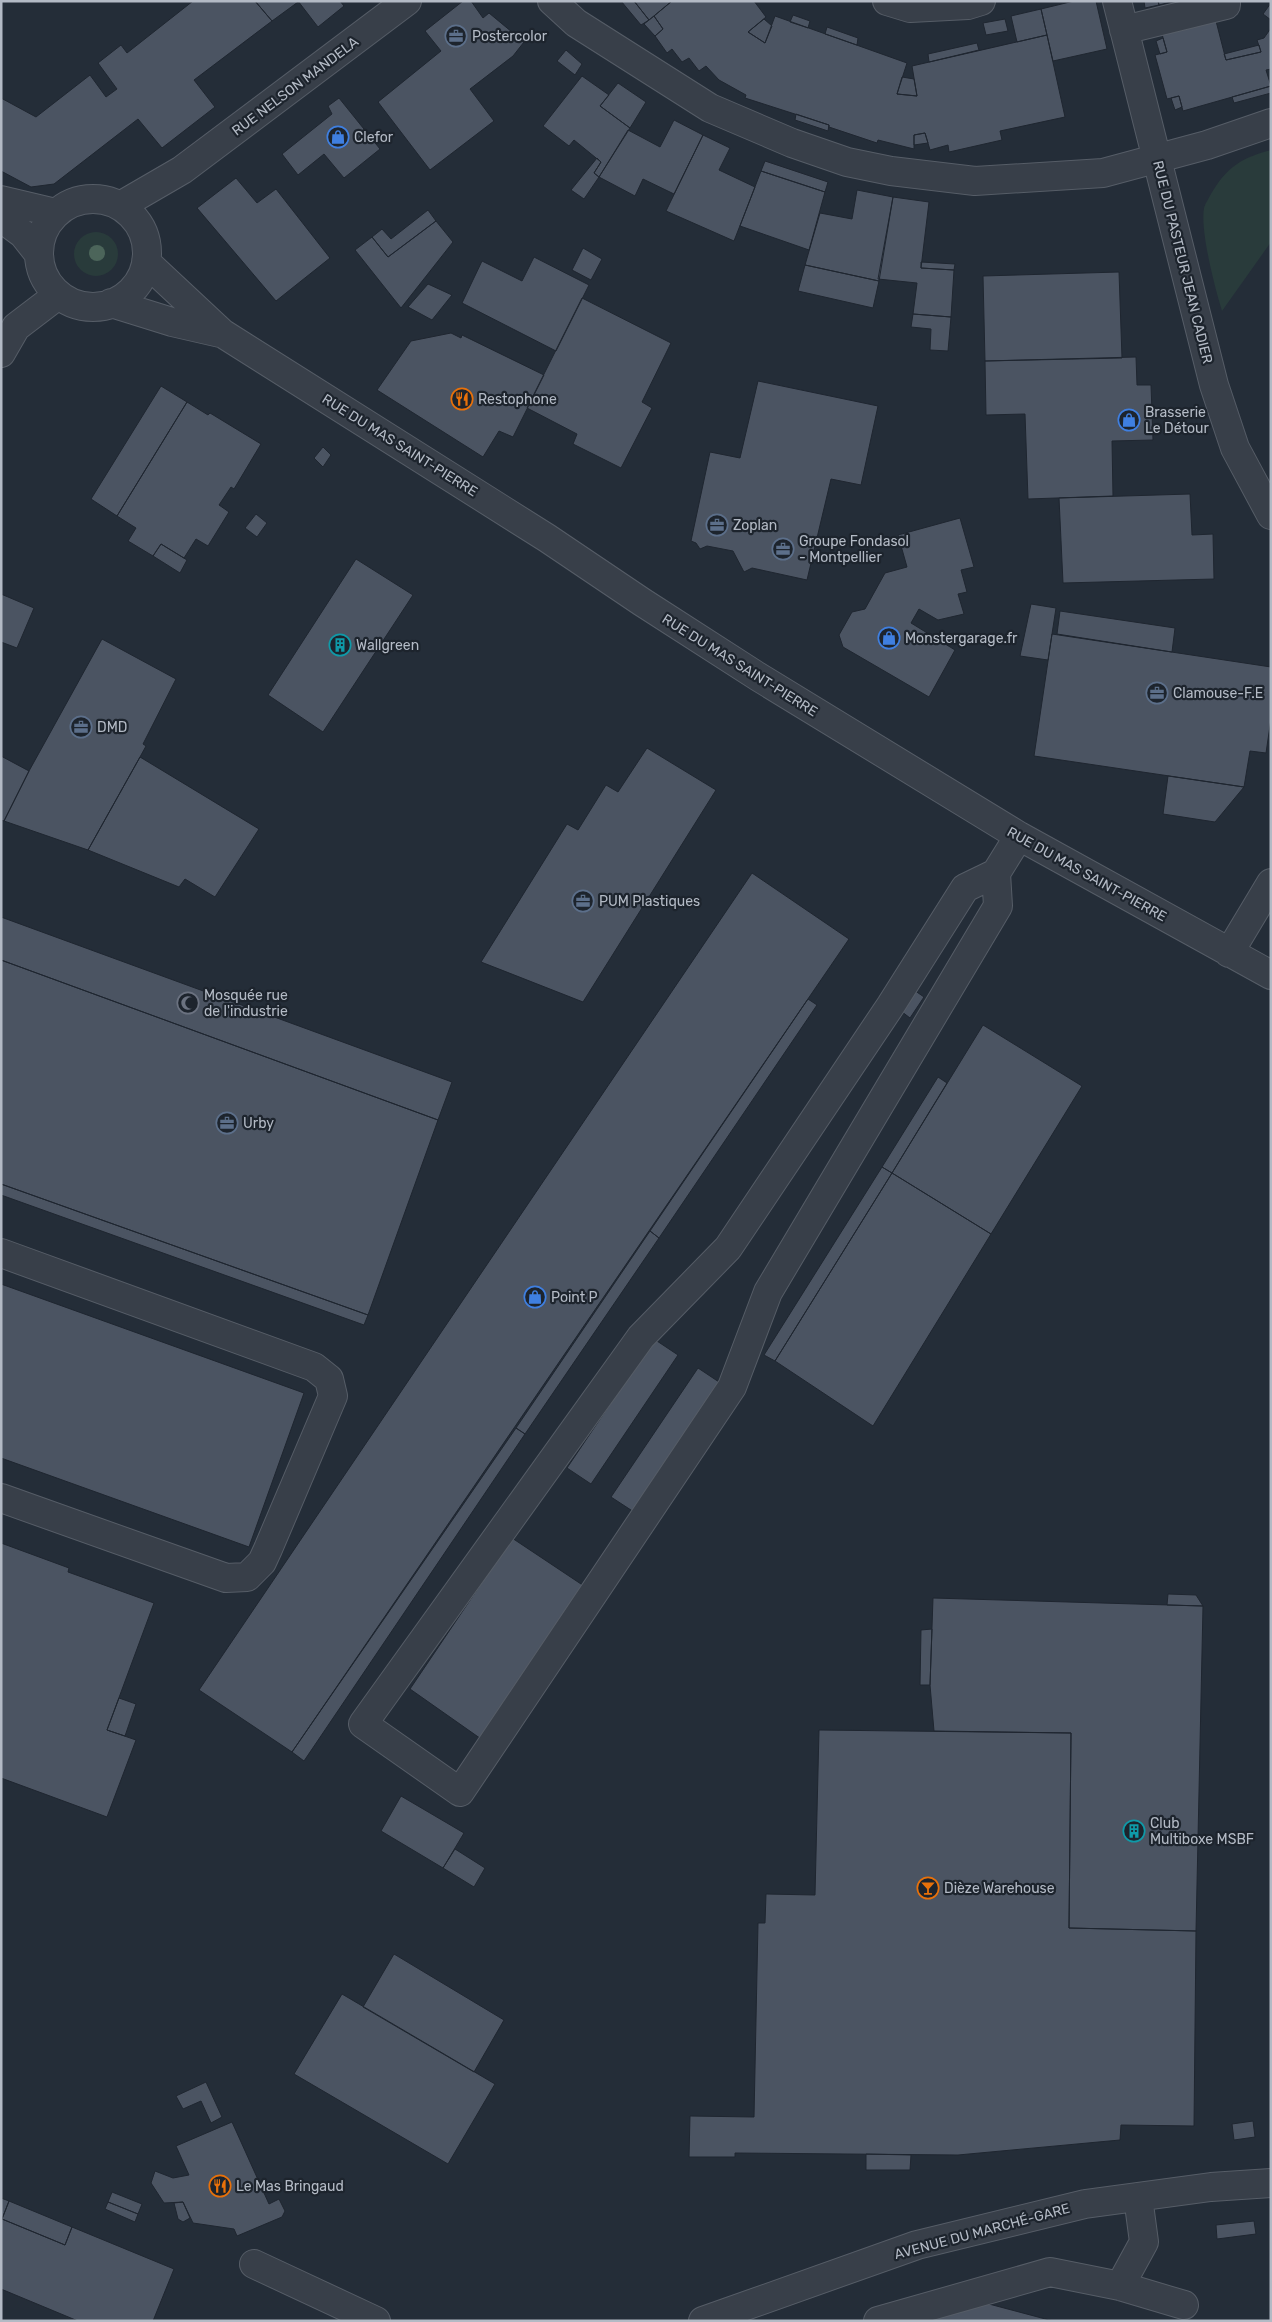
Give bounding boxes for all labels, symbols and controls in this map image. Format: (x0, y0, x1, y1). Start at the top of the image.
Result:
office icon: Postercolor (444, 24, 468, 48)
place label: Postercolor (472, 28, 548, 45)
street label: RUE NELSON MANDELA (229, 33, 362, 140)
shop icon: Clefor (326, 125, 350, 149)
place label: Clefor (354, 129, 394, 146)
street label: RUE DU PASTEUR JEAN CADIER (1149, 159, 1216, 365)
restaurant icon: Restophone (450, 387, 474, 411)
street label: RUE DU MAS SAINT-PIERRE (319, 391, 480, 500)
place label: Restophone (478, 391, 557, 408)
place label: Brasserie Le Détour (1145, 404, 1209, 437)
shop icon: Brasserie Le Détour (1117, 408, 1141, 432)
office icon: Zoplan (705, 513, 729, 537)
place label: Zoplan (733, 517, 777, 534)
place label: Groupe Fondasol - Montpellier (799, 533, 909, 566)
office icon: Groupe Fondasol - Montpellier (771, 537, 795, 561)
street label: RUE DU MAS SAINT-PIERRE (659, 611, 820, 720)
shop icon: Monstergarage.fr (877, 626, 901, 650)
place label: Monstergarage.fr (905, 630, 1018, 647)
building icon: Wallgreen (328, 633, 352, 657)
place label: Wallgreen (356, 637, 419, 654)
office icon: Clamouse-F.E (1145, 681, 1169, 705)
place label: Clamouse-F.E (1173, 685, 1263, 702)
office icon: DMD (69, 715, 93, 739)
place label: DMD (97, 719, 127, 736)
street label: RUE DU MAS SAINT-PIERRE (1004, 823, 1169, 925)
office icon: PUM Plastiques (571, 889, 595, 913)
place label: PUM Plastiques (599, 893, 700, 910)
place label: Mosquée rue de l'industrie (204, 987, 288, 1020)
mosque icon: Mosquée rue de l'industrie (176, 991, 200, 1015)
office icon: Urby (215, 1111, 239, 1135)
place label: Urby (243, 1115, 274, 1132)
shop icon: Point P (523, 1285, 547, 1309)
place label: Point P (551, 1289, 598, 1306)
place label: Club Multiboxe MSBF (1150, 1815, 1254, 1848)
building icon: Club Multiboxe MSBF (1122, 1819, 1146, 1843)
bar icon: Dièze Warehouse (916, 1876, 940, 1900)
place label: Dièze Warehouse (944, 1880, 1055, 1897)
restaurant icon: Le Mas Bringaud (208, 2174, 232, 2198)
place label: Le Mas Bringaud (236, 2178, 344, 2195)
street label: AVENUE DU MARCHÉ-GARE (892, 2199, 1072, 2263)

